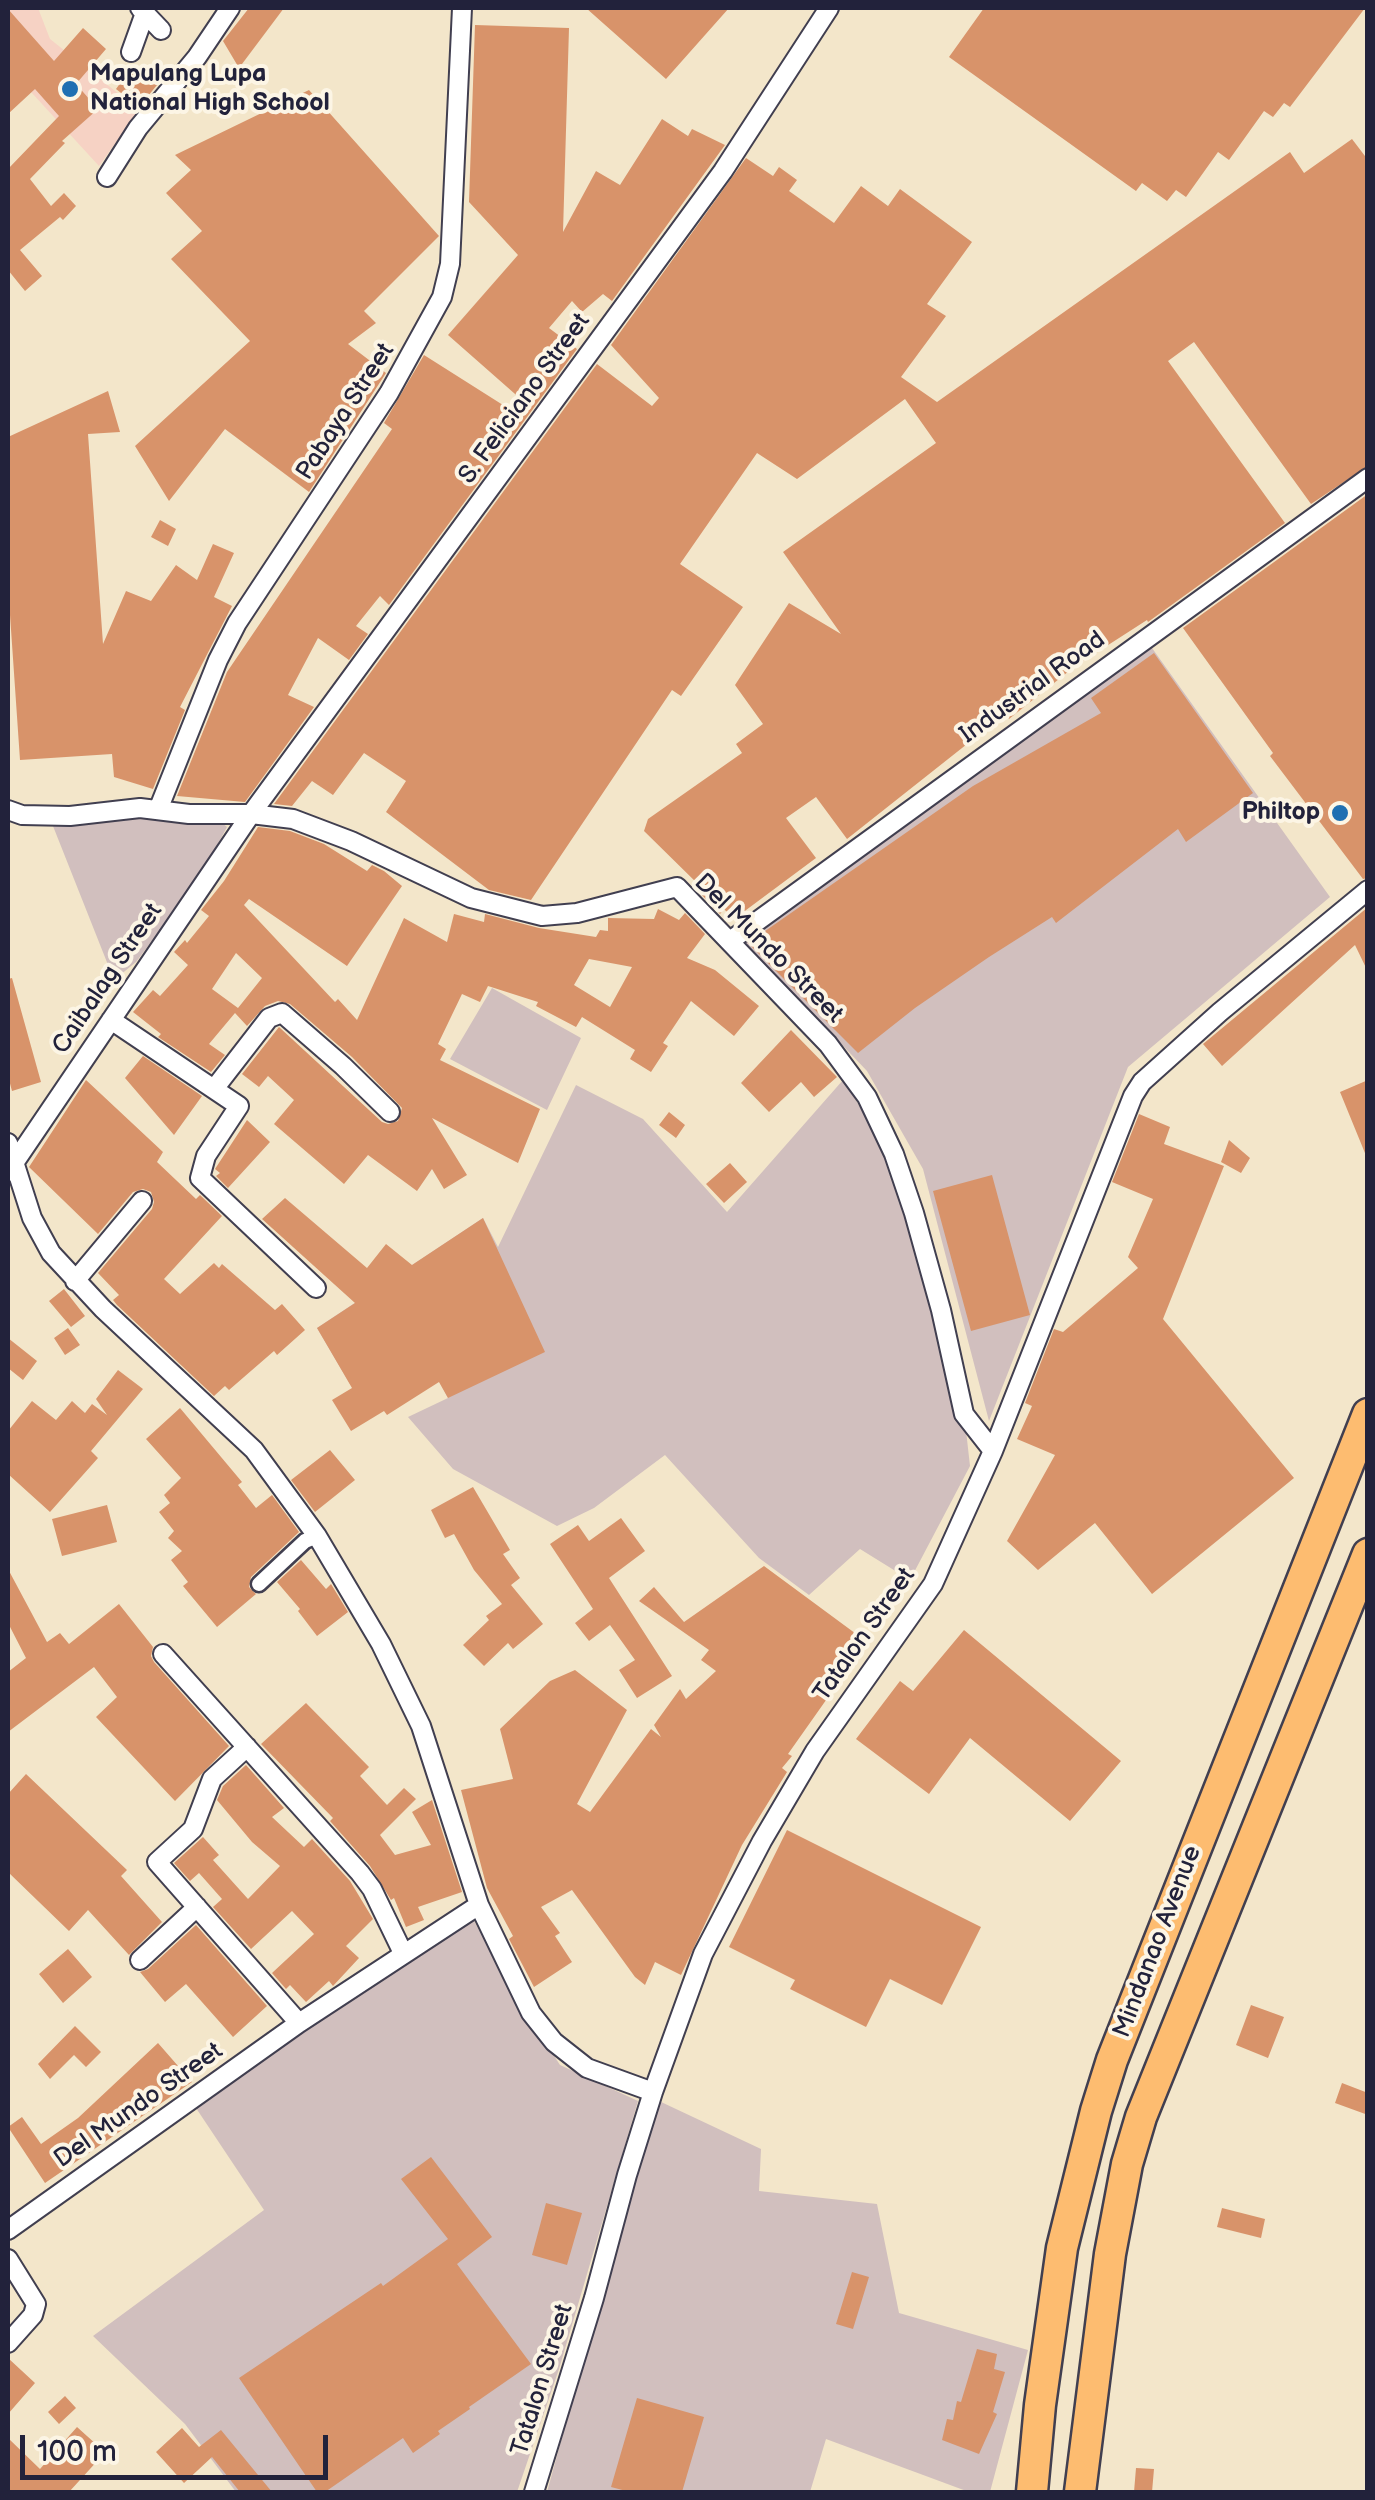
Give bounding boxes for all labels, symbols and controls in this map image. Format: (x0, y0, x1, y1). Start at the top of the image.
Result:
place label: Mapulang Lupa National High School (90, 60, 330, 119)
marker: Mapulang Lupa National High School (59, 78, 81, 100)
street label: S. Feliciano Street (453, 308, 597, 490)
street label: Pabaya Street (291, 338, 401, 486)
street label: Industrial Road (955, 625, 1111, 751)
place label: Philtop (1242, 798, 1320, 828)
marker: Philtop (1329, 802, 1351, 824)
street label: Del Mundo Street (687, 868, 849, 1030)
street label: Caibalag Street (47, 898, 169, 1060)
street label: Tatalon Street (808, 1562, 922, 1708)
street label: Mindanao Avenue (1108, 1842, 1208, 2042)
street label: Del Mundo Street (49, 2037, 229, 2175)
street label: Tatalon Street (506, 2301, 580, 2459)
scale bar (25, 2415, 332, 2477)
text: 100 m (37, 2434, 117, 2470)

